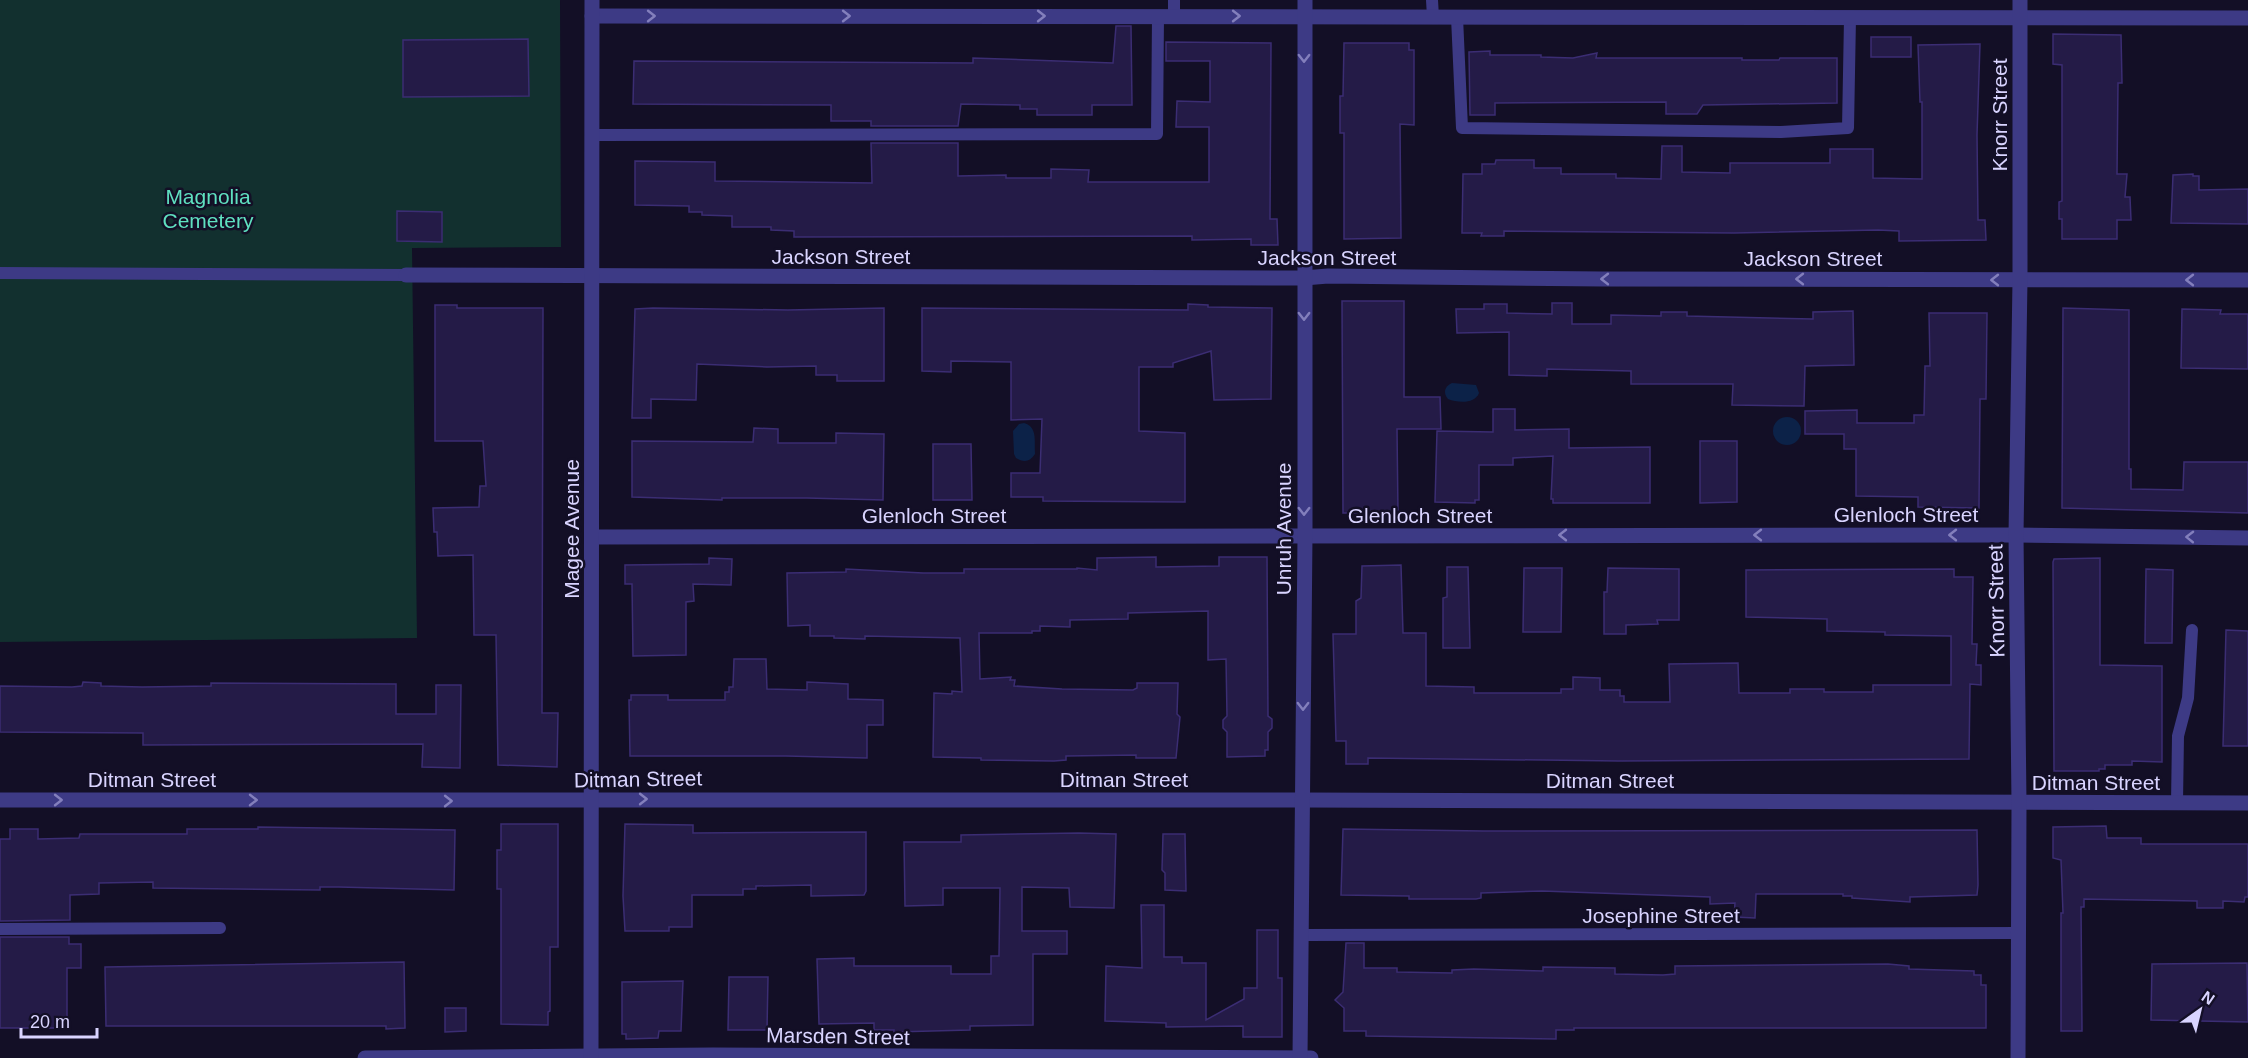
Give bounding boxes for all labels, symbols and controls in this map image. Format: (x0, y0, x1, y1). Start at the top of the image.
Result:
one-way arrow (646, 10, 655, 22)
one-way arrow (841, 10, 850, 22)
one-way arrow (1036, 10, 1045, 22)
one-way arrow (1231, 10, 1240, 22)
one-way arrow (1298, 54, 1310, 63)
street label: Knorr Street (1988, 58, 2011, 172)
park label: Magnolia Cemetery (162, 185, 254, 232)
street label: Jackson Street (772, 245, 911, 268)
street label: Jackson Street (1258, 246, 1397, 269)
street label: Jackson Street (1744, 247, 1883, 270)
one-way arrow (1600, 273, 1609, 285)
one-way arrow (1795, 273, 1804, 285)
one-way arrow (1990, 274, 1999, 286)
one-way arrow (2185, 274, 2194, 286)
one-way arrow (1298, 312, 1310, 321)
street label: Magee Avenue (560, 459, 583, 599)
street label: Unruh Avenue (1272, 463, 1295, 595)
street label: Glenloch Street (1834, 503, 1979, 526)
street label: Glenloch Street (862, 504, 1007, 527)
street label: Glenloch Street (1348, 504, 1493, 527)
one-way arrow (1298, 507, 1311, 516)
one-way arrow (1558, 529, 1567, 541)
one-way arrow (1753, 529, 1762, 541)
one-way arrow (1948, 529, 1957, 541)
one-way arrow (2185, 531, 2194, 543)
street label: Knorr Street (1984, 544, 2008, 658)
one-way arrow (1297, 702, 1309, 711)
street label: Ditman Street (574, 766, 703, 792)
street label: Ditman Street (88, 768, 216, 791)
street label: Ditman Street (1060, 768, 1188, 791)
street label: Ditman Street (1546, 769, 1674, 792)
street label: Ditman Street (2032, 771, 2160, 794)
one-way arrow (639, 793, 648, 805)
one-way arrow (54, 794, 63, 806)
one-way arrow (249, 794, 258, 806)
one-way arrow (444, 795, 453, 807)
street label: Josephine Street (1582, 904, 1740, 927)
north arrow (2170, 980, 2230, 1040)
text: N (2199, 988, 2218, 1008)
scale bar (21, 1001, 98, 1039)
text: 20 m (30, 1012, 70, 1032)
street label: Marsden Street (766, 1023, 910, 1049)

